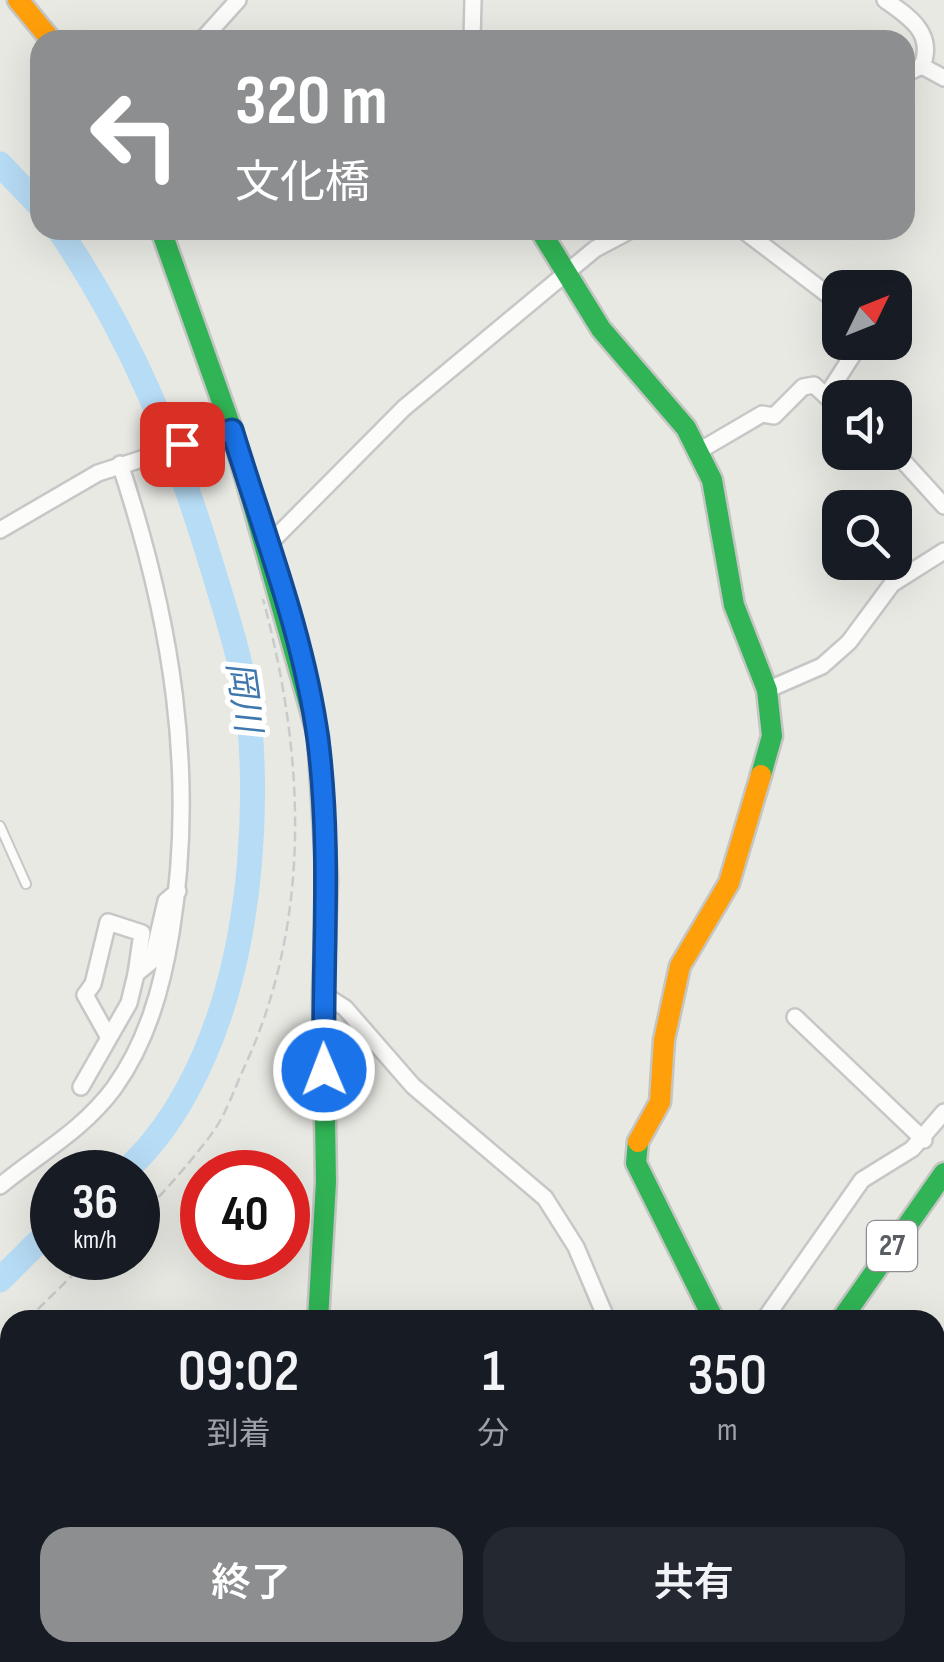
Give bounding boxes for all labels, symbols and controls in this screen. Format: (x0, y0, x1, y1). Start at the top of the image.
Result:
text: 320 m (235, 60, 388, 144)
icon: left (70, 70, 200, 200)
text: 文化橋 (235, 156, 370, 211)
north arrow (822, 270, 912, 360)
map controls (822, 270, 912, 580)
button: sound (822, 380, 912, 470)
pin (140, 402, 225, 487)
icon: arrive (155, 417, 210, 472)
button: search (822, 490, 912, 580)
water label: 岡川 (217, 659, 270, 739)
position arrow (272, 1018, 376, 1122)
speed limit sign: 40 (180, 1150, 310, 1280)
text: 36 (72, 1173, 118, 1233)
road number: 27 (867, 1221, 917, 1271)
text: km/h (73, 1225, 117, 1256)
text: 09:02 (178, 1336, 299, 1408)
text: 1 (482, 1336, 505, 1408)
text: 350 (688, 1340, 767, 1412)
text: m (717, 1411, 738, 1450)
text: 到着 (207, 1415, 271, 1454)
text: 分 (478, 1415, 510, 1454)
button: 終了 (40, 1527, 463, 1642)
button: 共有 (483, 1527, 905, 1642)

